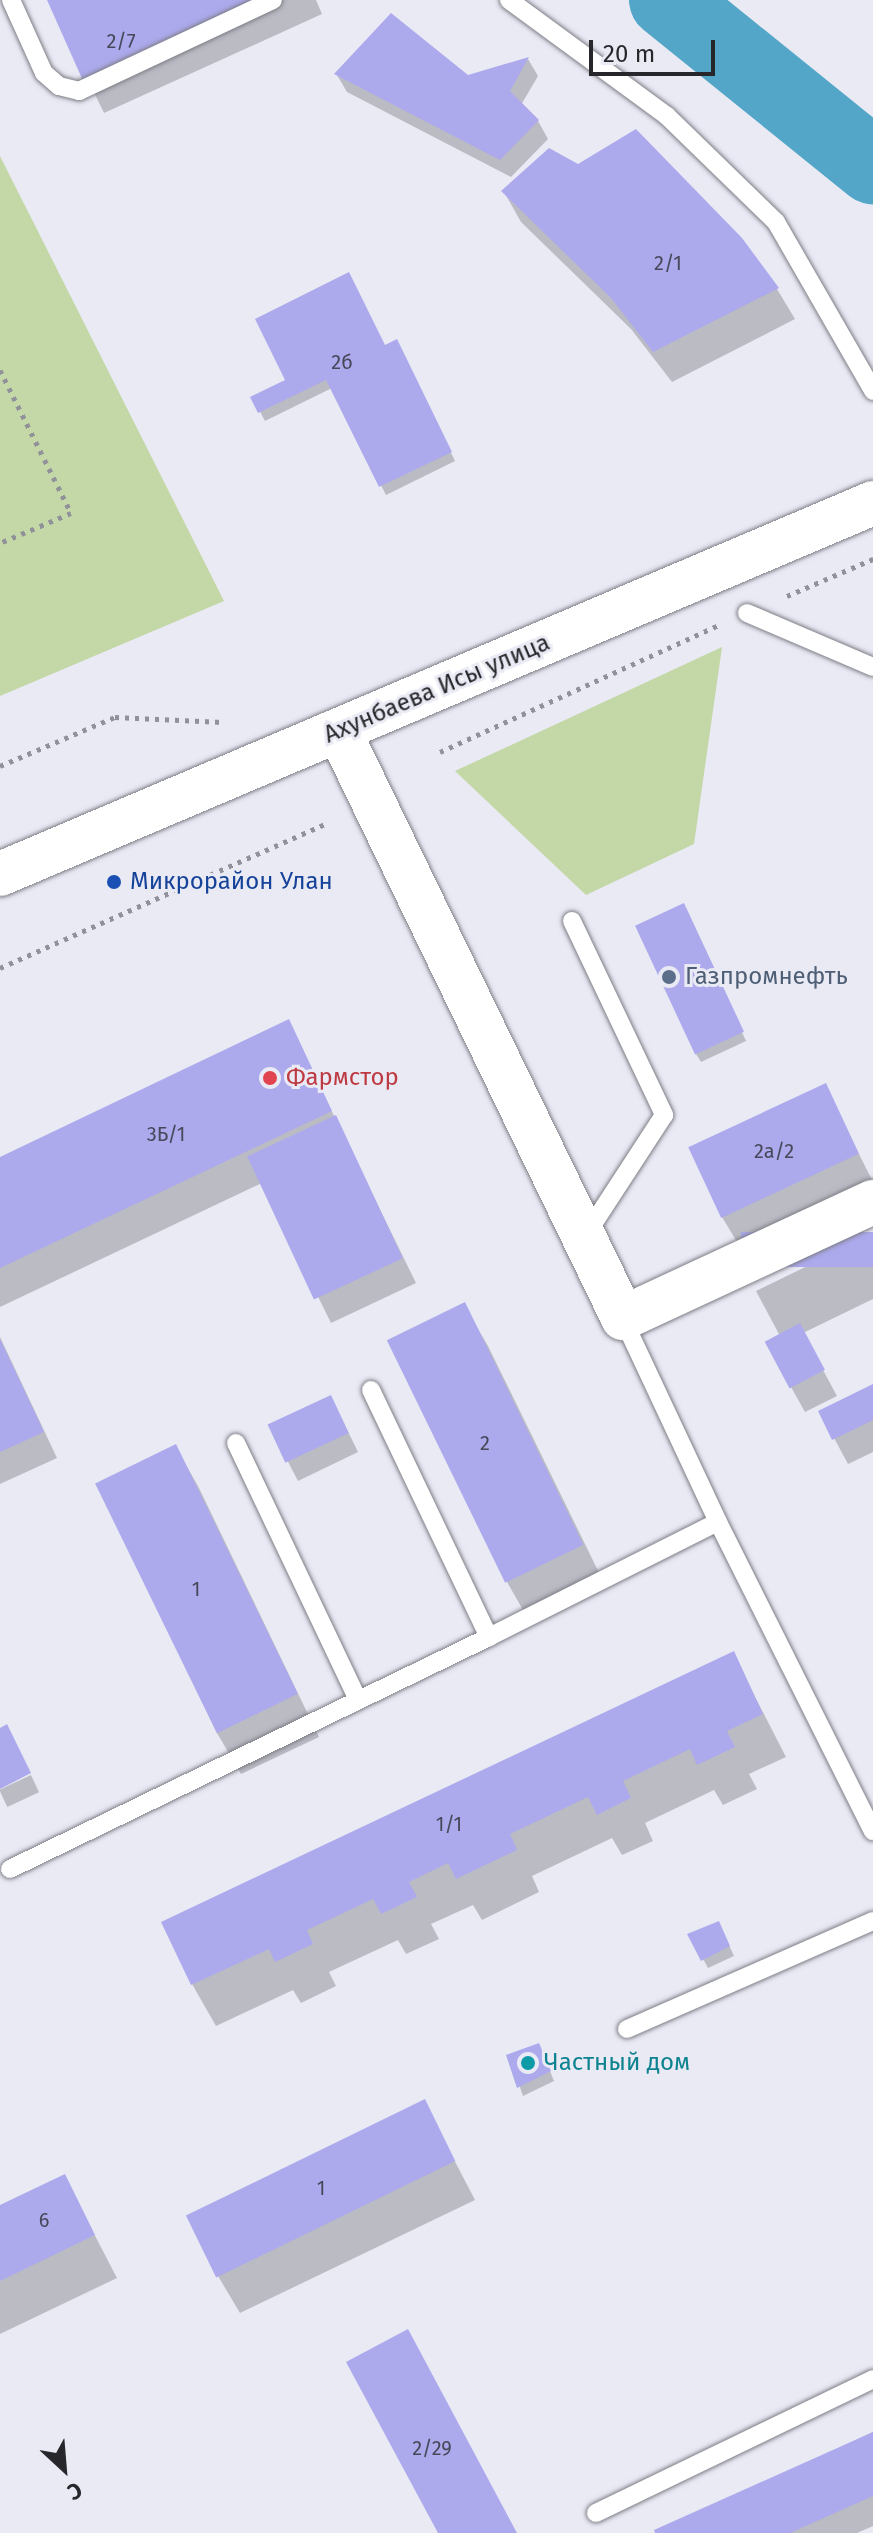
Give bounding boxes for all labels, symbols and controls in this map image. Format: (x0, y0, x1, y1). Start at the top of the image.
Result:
scale bar (593, 24, 719, 74)
house number: 2/7 (106, 29, 136, 53)
text: 20 m (603, 40, 655, 68)
house number: 2/1 (654, 251, 682, 275)
house number: 2б (331, 350, 353, 374)
street label: Ахунбаева Исы улица (320, 628, 554, 750)
place label: Микрорайон Улан (130, 868, 333, 896)
marker: Микрорайон Улан (105, 873, 123, 891)
place label: Газпромнефть (685, 963, 848, 991)
marker: Газпромнефть (660, 968, 678, 986)
place label: Фармстор (286, 1064, 399, 1092)
marker: Фармстор (261, 1069, 279, 1087)
house number: 3Б/1 (147, 1122, 185, 1146)
house number: 2а/2 (754, 1139, 794, 1163)
house number: 2 (480, 1431, 490, 1455)
house number: 1 (192, 1577, 200, 1601)
house number: 1/1 (436, 1812, 462, 1836)
place label: Частный дом (544, 2049, 690, 2077)
marker: Частный дом (519, 2054, 537, 2072)
house number: 1 (317, 2176, 325, 2200)
house number: 6 (39, 2208, 49, 2232)
north arrow (24, 2429, 104, 2509)
house number: 2/29 (412, 2436, 452, 2460)
text: С (63, 2476, 86, 2506)

